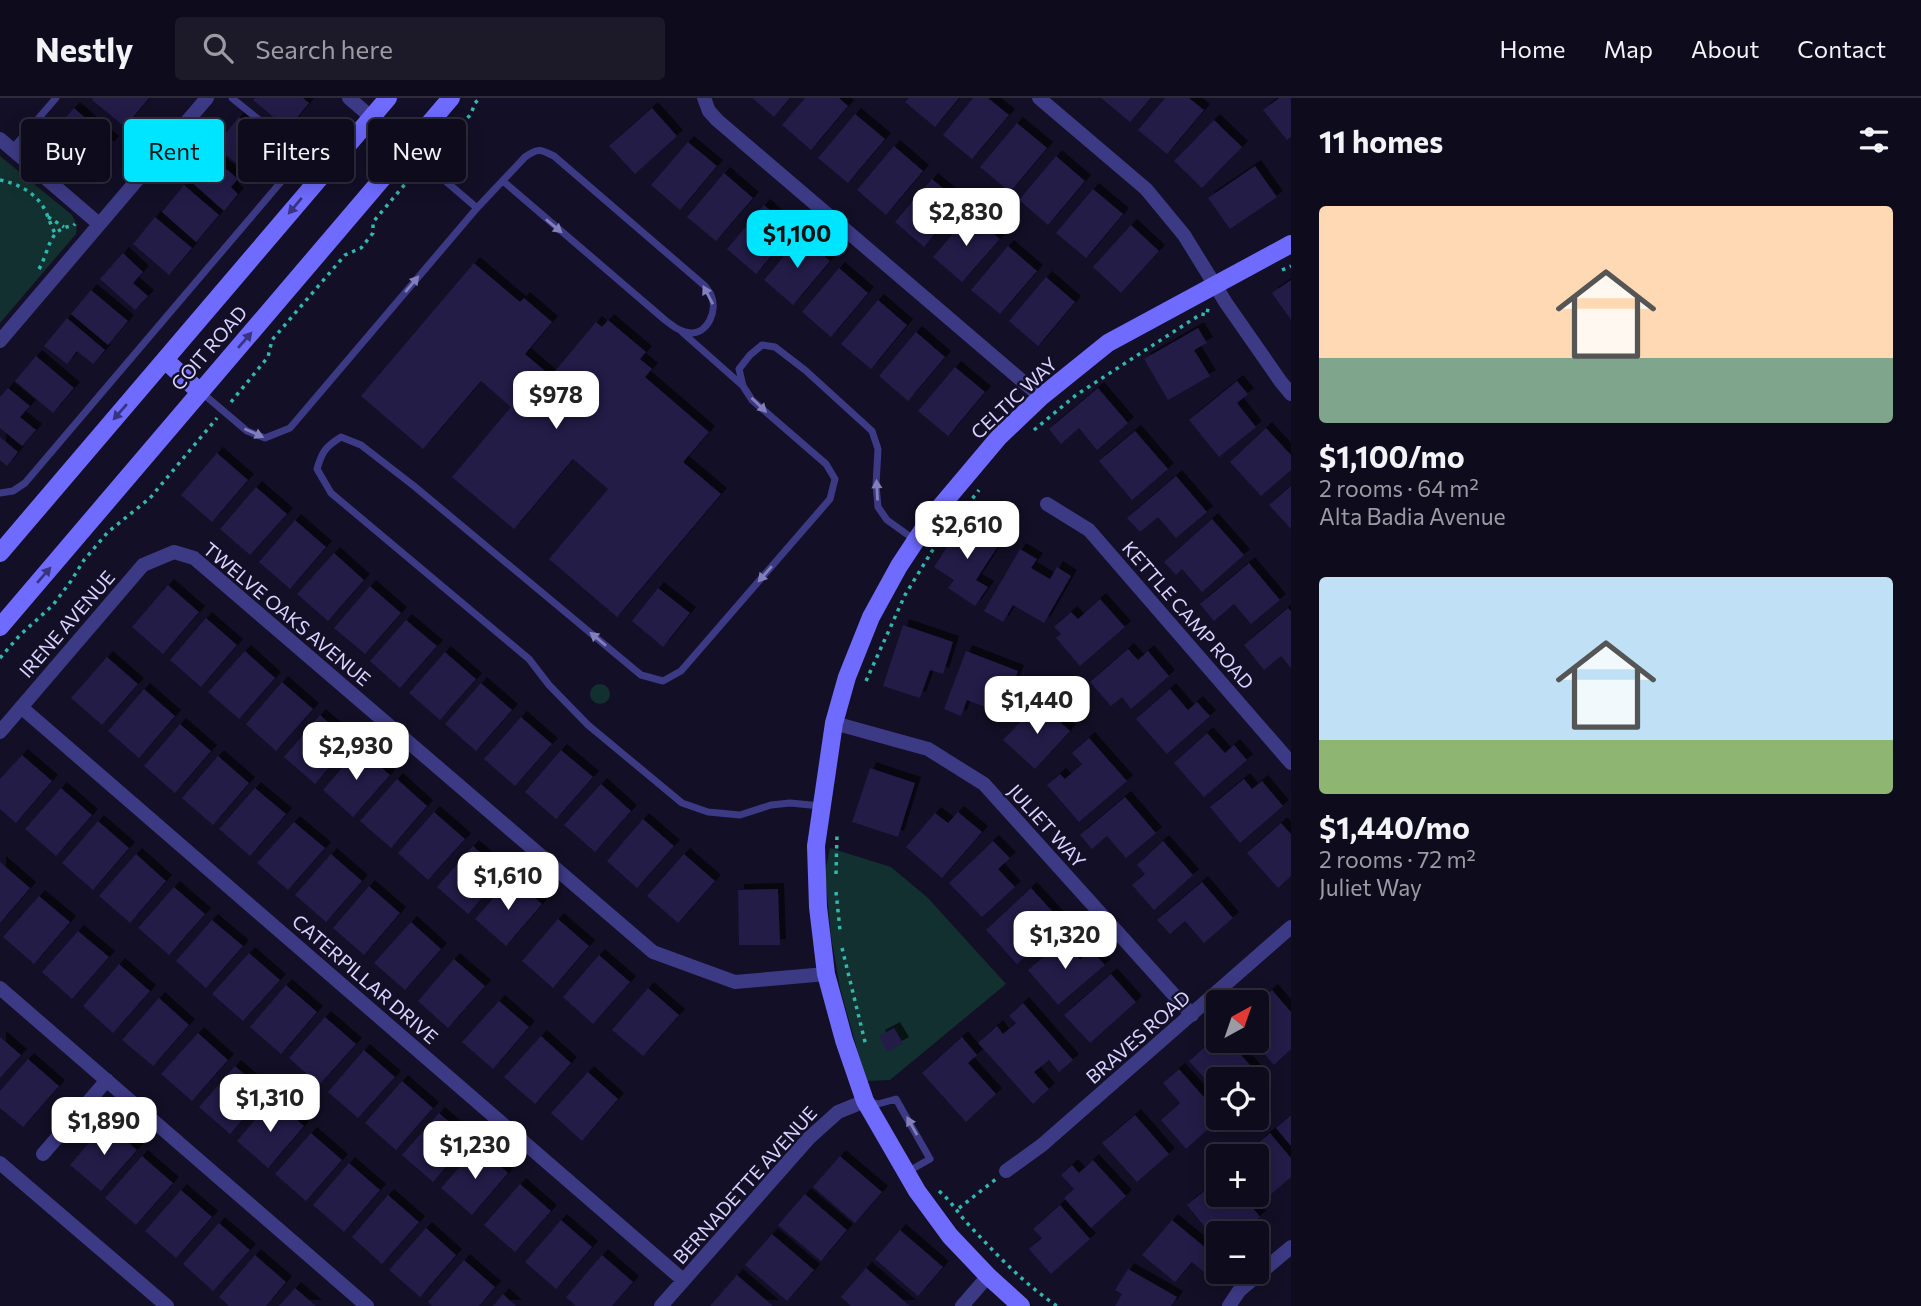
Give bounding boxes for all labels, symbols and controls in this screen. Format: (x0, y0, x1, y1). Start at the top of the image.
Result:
search box (175, 17, 665, 80)
text: Nestly (35, 28, 133, 69)
icon: search (199, 29, 237, 67)
text: Search here (255, 33, 393, 64)
text: Home (1500, 34, 1566, 63)
text: Map (1604, 34, 1653, 63)
text: About (1691, 34, 1759, 63)
text: Contact (1797, 34, 1886, 63)
chip: Buy (21, 119, 110, 182)
chip: Rent (124, 119, 224, 182)
chip: Filters (238, 119, 354, 182)
chip: New (368, 119, 466, 182)
icon: filters (1855, 121, 1893, 159)
text: 11 homes (1319, 122, 1443, 159)
pin: $2,830 (909, 188, 1023, 248)
text: $2,830 (929, 197, 1003, 225)
one-way arrow (288, 198, 303, 215)
pin: $1,100 (740, 211, 854, 270)
one-way arrow (546, 218, 563, 233)
text: $1,100 (763, 219, 831, 247)
icon: home (1543, 251, 1669, 377)
one-way arrow (404, 276, 419, 293)
one-way arrow (703, 284, 715, 304)
street label: COIT ROAD (166, 301, 251, 395)
one-way arrow (237, 331, 252, 348)
street label: CELTIC WAY (966, 352, 1061, 443)
pin: $978 (515, 372, 597, 431)
text: $978 (529, 380, 583, 408)
one-way arrow (750, 396, 767, 413)
one-way arrow (113, 403, 128, 420)
one-way arrow (244, 427, 264, 439)
text: $1,100/mo (1319, 437, 1465, 474)
text: 2 rooms · 64 m² (1319, 474, 1479, 502)
one-way arrow (871, 479, 882, 501)
pin: $2,610 (910, 502, 1024, 561)
text: Alta Badia Avenue (1319, 502, 1506, 530)
text: $2,610 (931, 510, 1003, 538)
street label: KETTLE CAMP ROAD (1118, 536, 1259, 693)
street label: TWELVE OAKS AVENUE (199, 537, 376, 690)
street label: IRENE AVENUE (14, 566, 119, 682)
one-way arrow (36, 566, 51, 583)
one-way arrow (758, 566, 773, 583)
icon: home (1543, 622, 1669, 748)
one-way arrow (590, 632, 607, 647)
pin: $1,440 (980, 676, 1094, 736)
text: $1,440 (1001, 685, 1073, 713)
pin: $2,930 (299, 722, 413, 782)
text: $2,930 (319, 731, 393, 759)
street label: JULIET WAY (1004, 779, 1091, 872)
text: $1,440/mo (1319, 808, 1470, 845)
text: 2 rooms · 72 m² (1319, 845, 1476, 873)
pin: $1,610 (451, 852, 565, 912)
text: $1,610 (474, 861, 542, 889)
text: Juliet Way (1319, 873, 1422, 901)
street label: CATERPILLAR DRIVE (288, 909, 443, 1048)
pin: $1,320 (1008, 912, 1122, 971)
text: $1,320 (1030, 920, 1100, 948)
street label: BRAVES ROAD (1081, 985, 1194, 1088)
north arrow (1206, 990, 1269, 1054)
map controls (1206, 990, 1269, 1284)
button: locate (1206, 1067, 1269, 1130)
pin: $1,310 (213, 1074, 327, 1134)
text: $1,310 (236, 1083, 304, 1111)
pin: $1,890 (47, 1098, 161, 1157)
street label: BERNADETTE AVENUE (668, 1101, 821, 1268)
text: $1,890 (68, 1106, 140, 1134)
one-way arrow (906, 1117, 918, 1136)
pin: $1,230 (418, 1122, 532, 1181)
text: $1,230 (439, 1130, 511, 1158)
button: + (1206, 1144, 1269, 1207)
button: − (1206, 1221, 1269, 1284)

